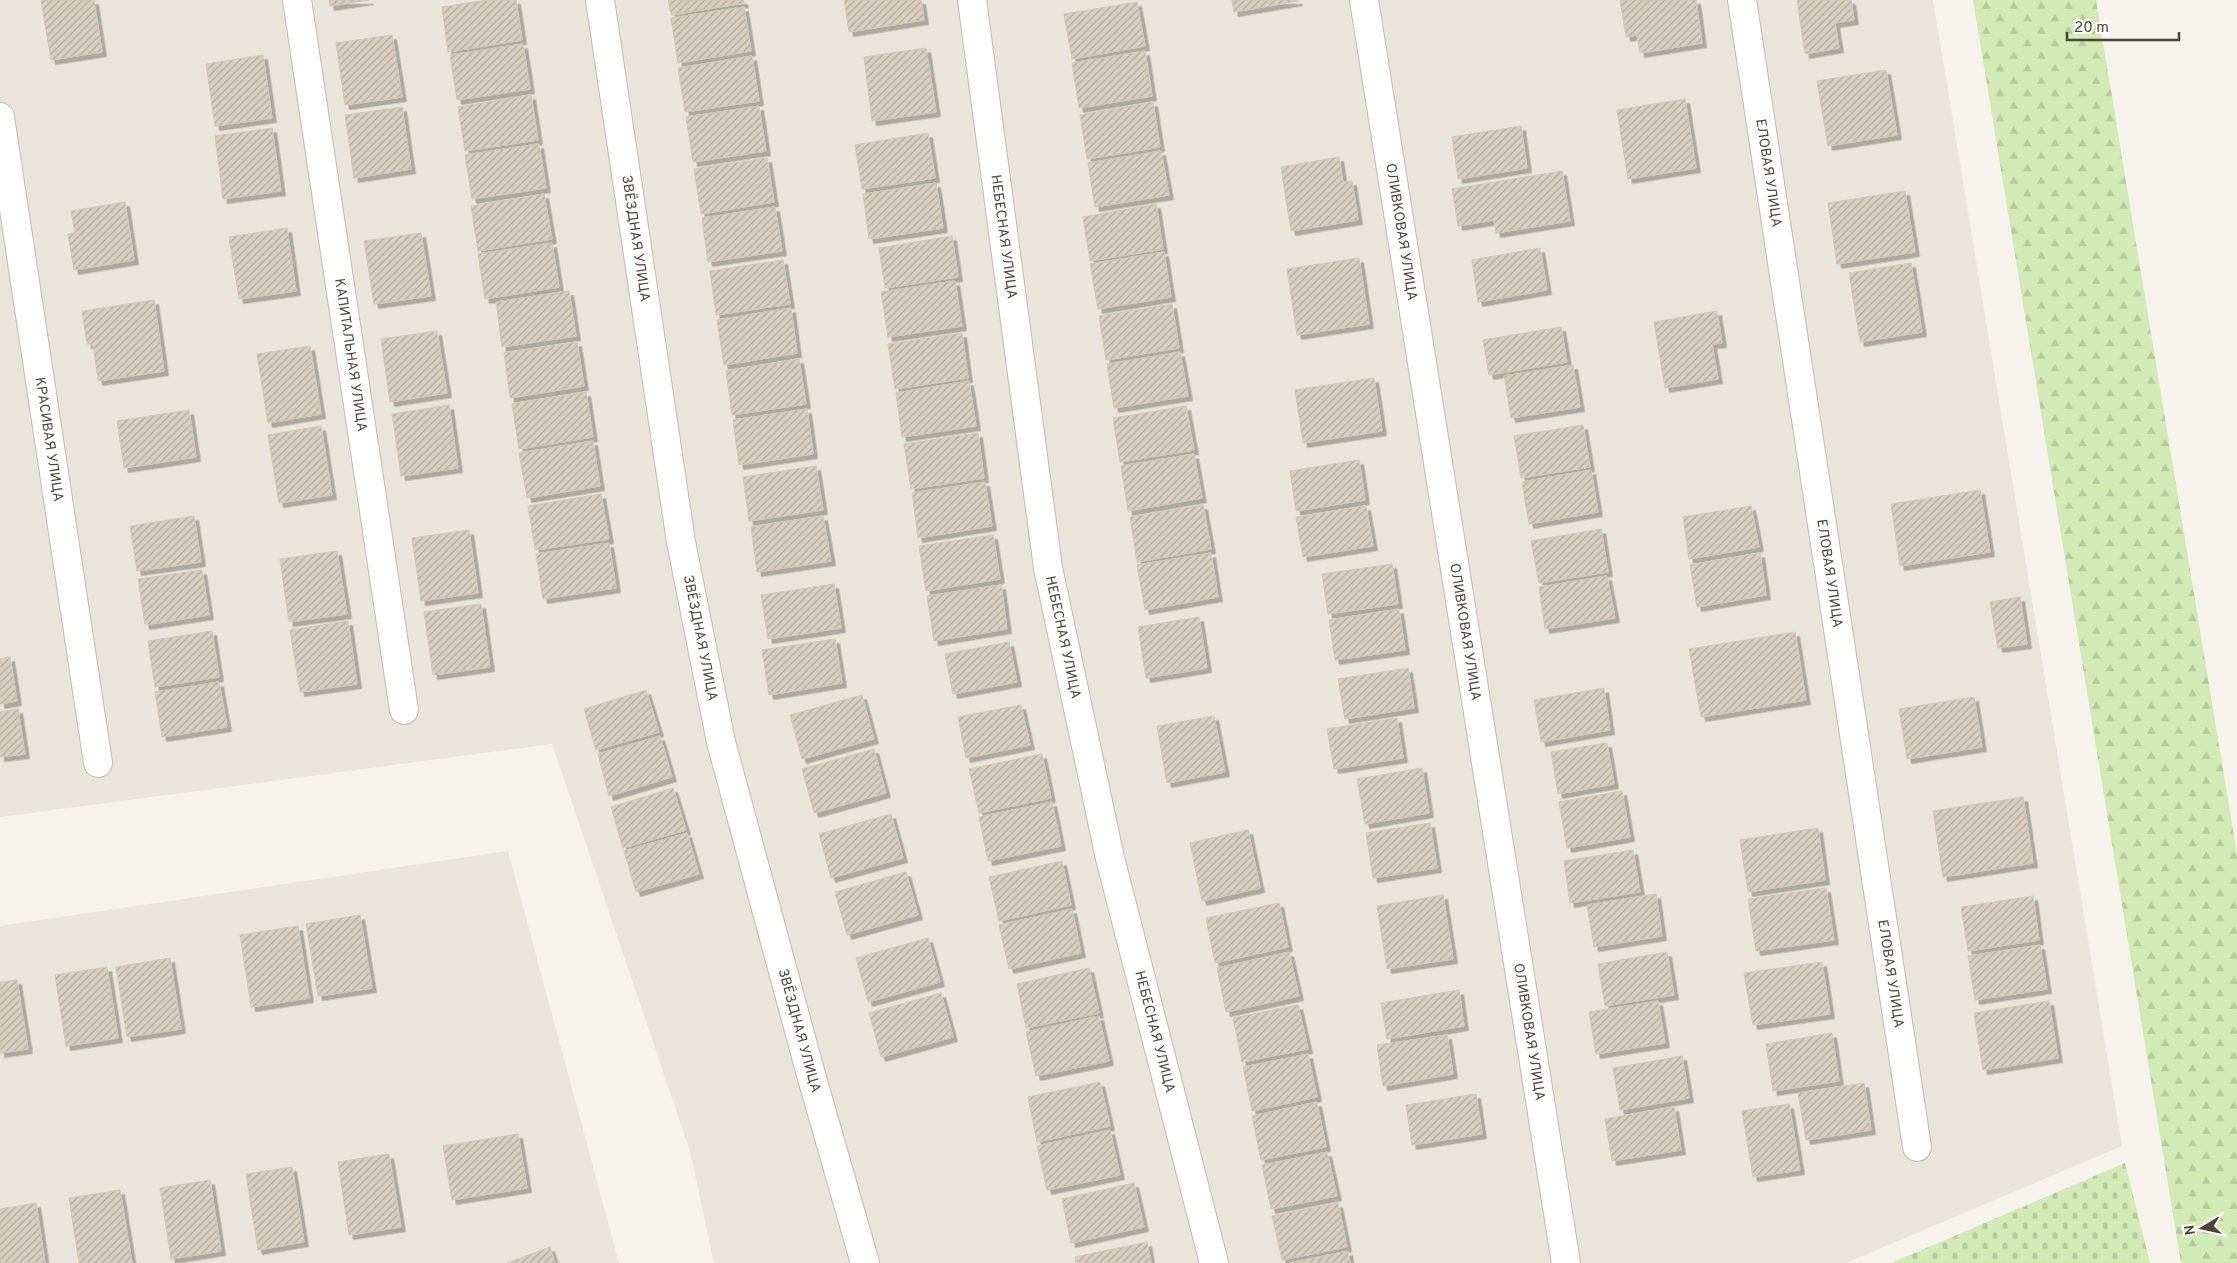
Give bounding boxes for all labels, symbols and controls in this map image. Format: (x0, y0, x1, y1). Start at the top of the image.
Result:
scale bar (2067, 10, 2180, 42)
text: 20 m (2074, 19, 2109, 38)
street label: ЕЛОВАЯ УЛИЦА (1752, 118, 1785, 228)
street label: ОЛИВКОВАЯ УЛИЦА (1382, 162, 1420, 302)
street label: ЗВЁЗДНАЯ УЛИЦА (618, 174, 653, 303)
street label: НЕБЕСНАЯ УЛИЦА (987, 174, 1020, 300)
street label: КАПИТАЛЬНАЯ УЛИЦА (331, 277, 370, 433)
street label: КРАСИВАЯ УЛИЦА (31, 376, 67, 503)
street label: ЕЛОВАЯ УЛИЦА (1813, 518, 1846, 629)
street label: ОЛИВКОВАЯ УЛИЦА (1446, 562, 1484, 702)
street label: ЗВЁЗДНАЯ УЛИЦА (679, 574, 721, 702)
street label: НЕБЕСНАЯ УЛИЦА (1041, 574, 1084, 700)
street label: ЕЛОВАЯ УЛИЦА (1874, 918, 1907, 1029)
street label: ОЛИВКОВАЯ УЛИЦА (1510, 962, 1548, 1102)
street label: ЗВЁЗДНАЯ УЛИЦА (774, 967, 824, 1095)
street label: НЕБЕСНАЯ УЛИЦА (1131, 969, 1178, 1095)
north arrow (2177, 1203, 2227, 1253)
text: N (2181, 1223, 2200, 1236)

